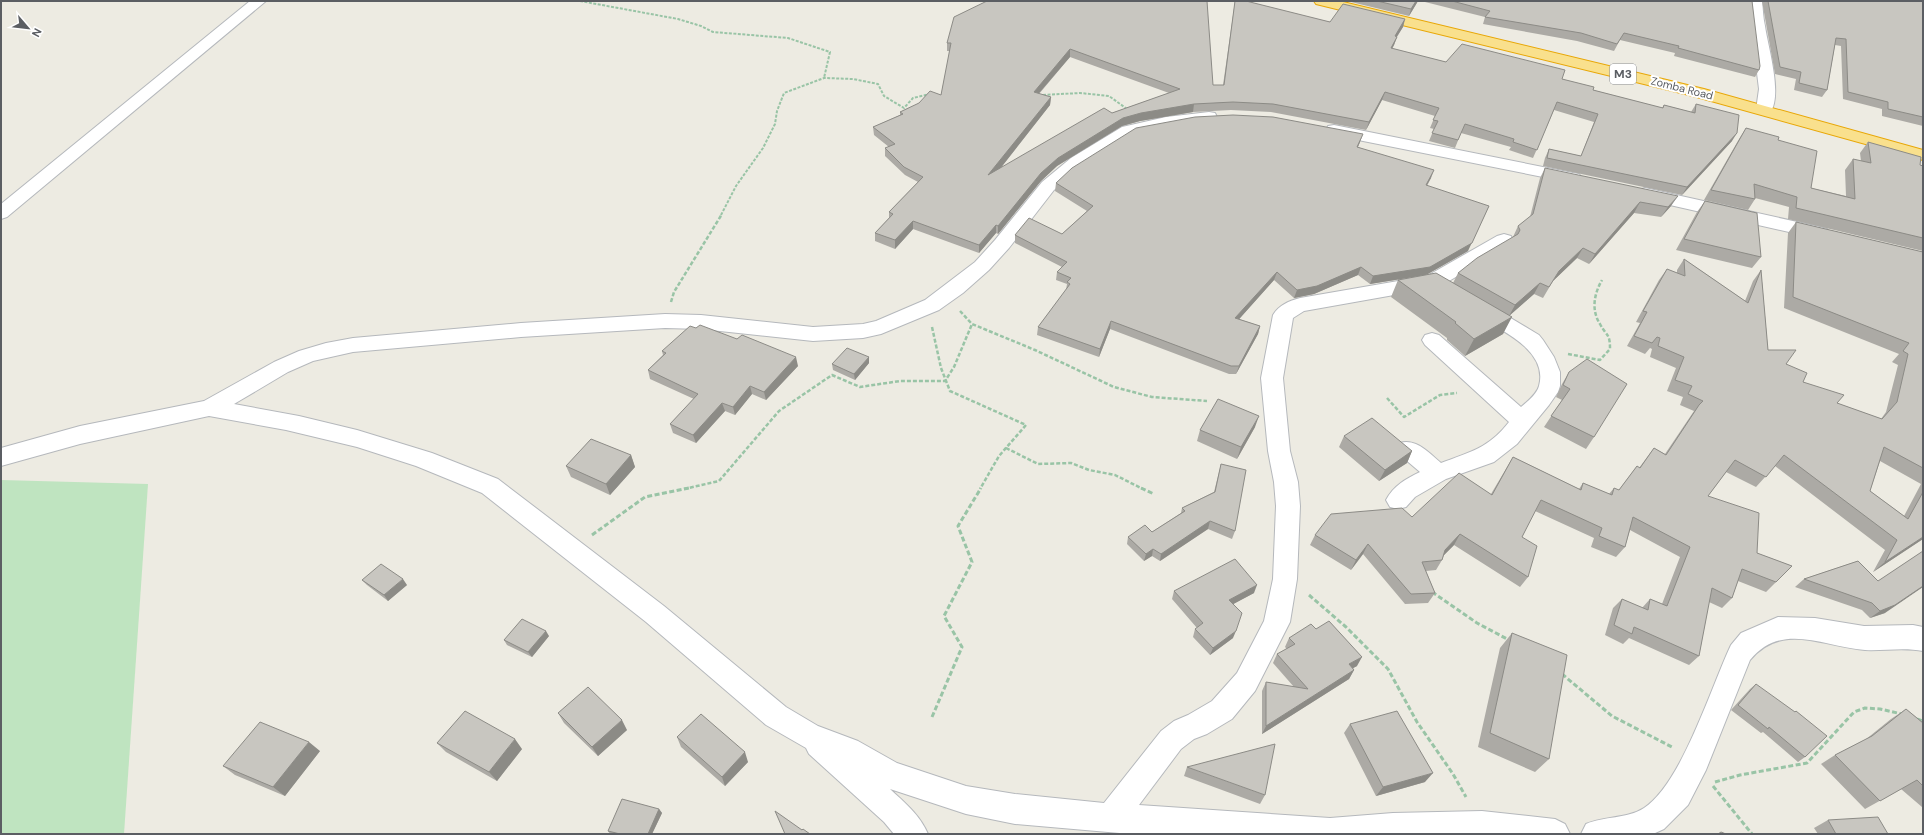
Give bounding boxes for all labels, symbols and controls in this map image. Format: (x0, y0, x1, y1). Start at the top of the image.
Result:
north arrow (8, 8, 48, 48)
text: N (29, 26, 45, 40)
road number: M3 (1610, 64, 1636, 84)
street label: Zomba Road (1649, 74, 1715, 103)

